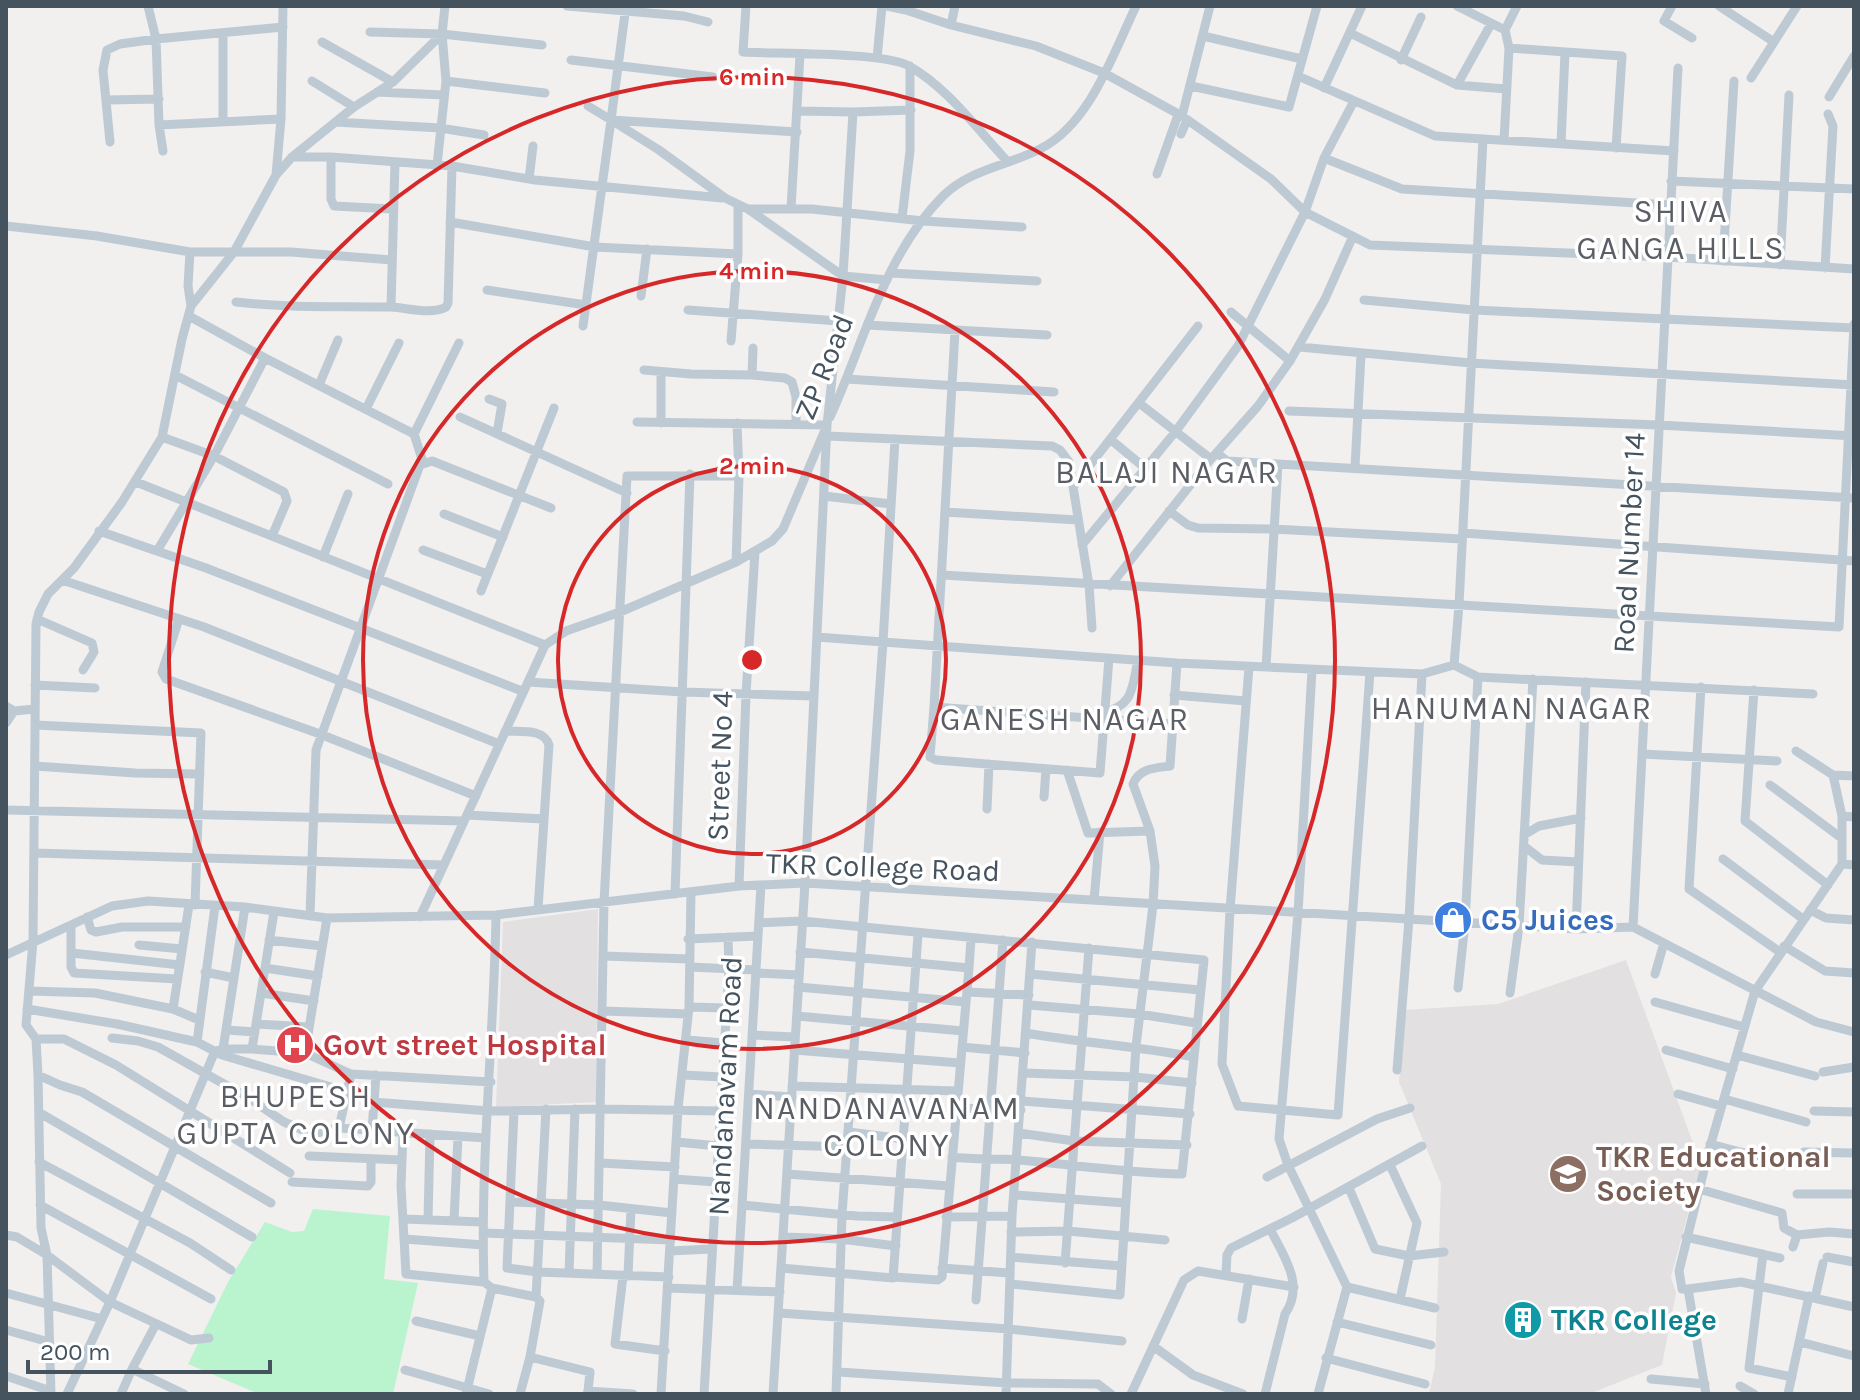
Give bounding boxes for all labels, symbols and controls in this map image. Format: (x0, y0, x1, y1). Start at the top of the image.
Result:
text: 6 min (719, 63, 785, 91)
district label: SHIVA GANGA HILLS (1576, 193, 1786, 267)
text: 4 min (719, 257, 785, 285)
street label: ZP Road (787, 309, 861, 425)
street label: Road Number 14 (1605, 432, 1653, 654)
text: 2 min (719, 452, 785, 480)
district label: BALAJI NAGAR (1055, 454, 1279, 491)
centre of rings (738, 646, 766, 674)
street label: Street No 4 (699, 690, 741, 842)
district label: HANUMAN NAGAR (1371, 690, 1653, 727)
district label: GANESH NAGAR (940, 701, 1190, 738)
street label: TKR College Road (765, 845, 1001, 889)
shop icon: C5 Juices (1432, 899, 1474, 941)
place label: C5 Juices (1481, 902, 1615, 938)
street label: Nandanavam Road (700, 955, 750, 1217)
hospital icon: Govt street Hospital (274, 1024, 316, 1066)
place label: Govt street Hospital (323, 1027, 607, 1063)
district label: BHUPESH GUPTA COLONY (176, 1078, 416, 1152)
district label: NANDANAVANAM COLONY (753, 1090, 1021, 1164)
place label: TKR Educational Society (1596, 1139, 1831, 1209)
school or university icon: TKR Educational Society (1547, 1153, 1589, 1195)
building icon: TKR College (1502, 1299, 1544, 1341)
place label: TKR College (1551, 1302, 1717, 1338)
scale bar (28, 1324, 270, 1374)
text: 200 m (40, 1338, 111, 1366)

